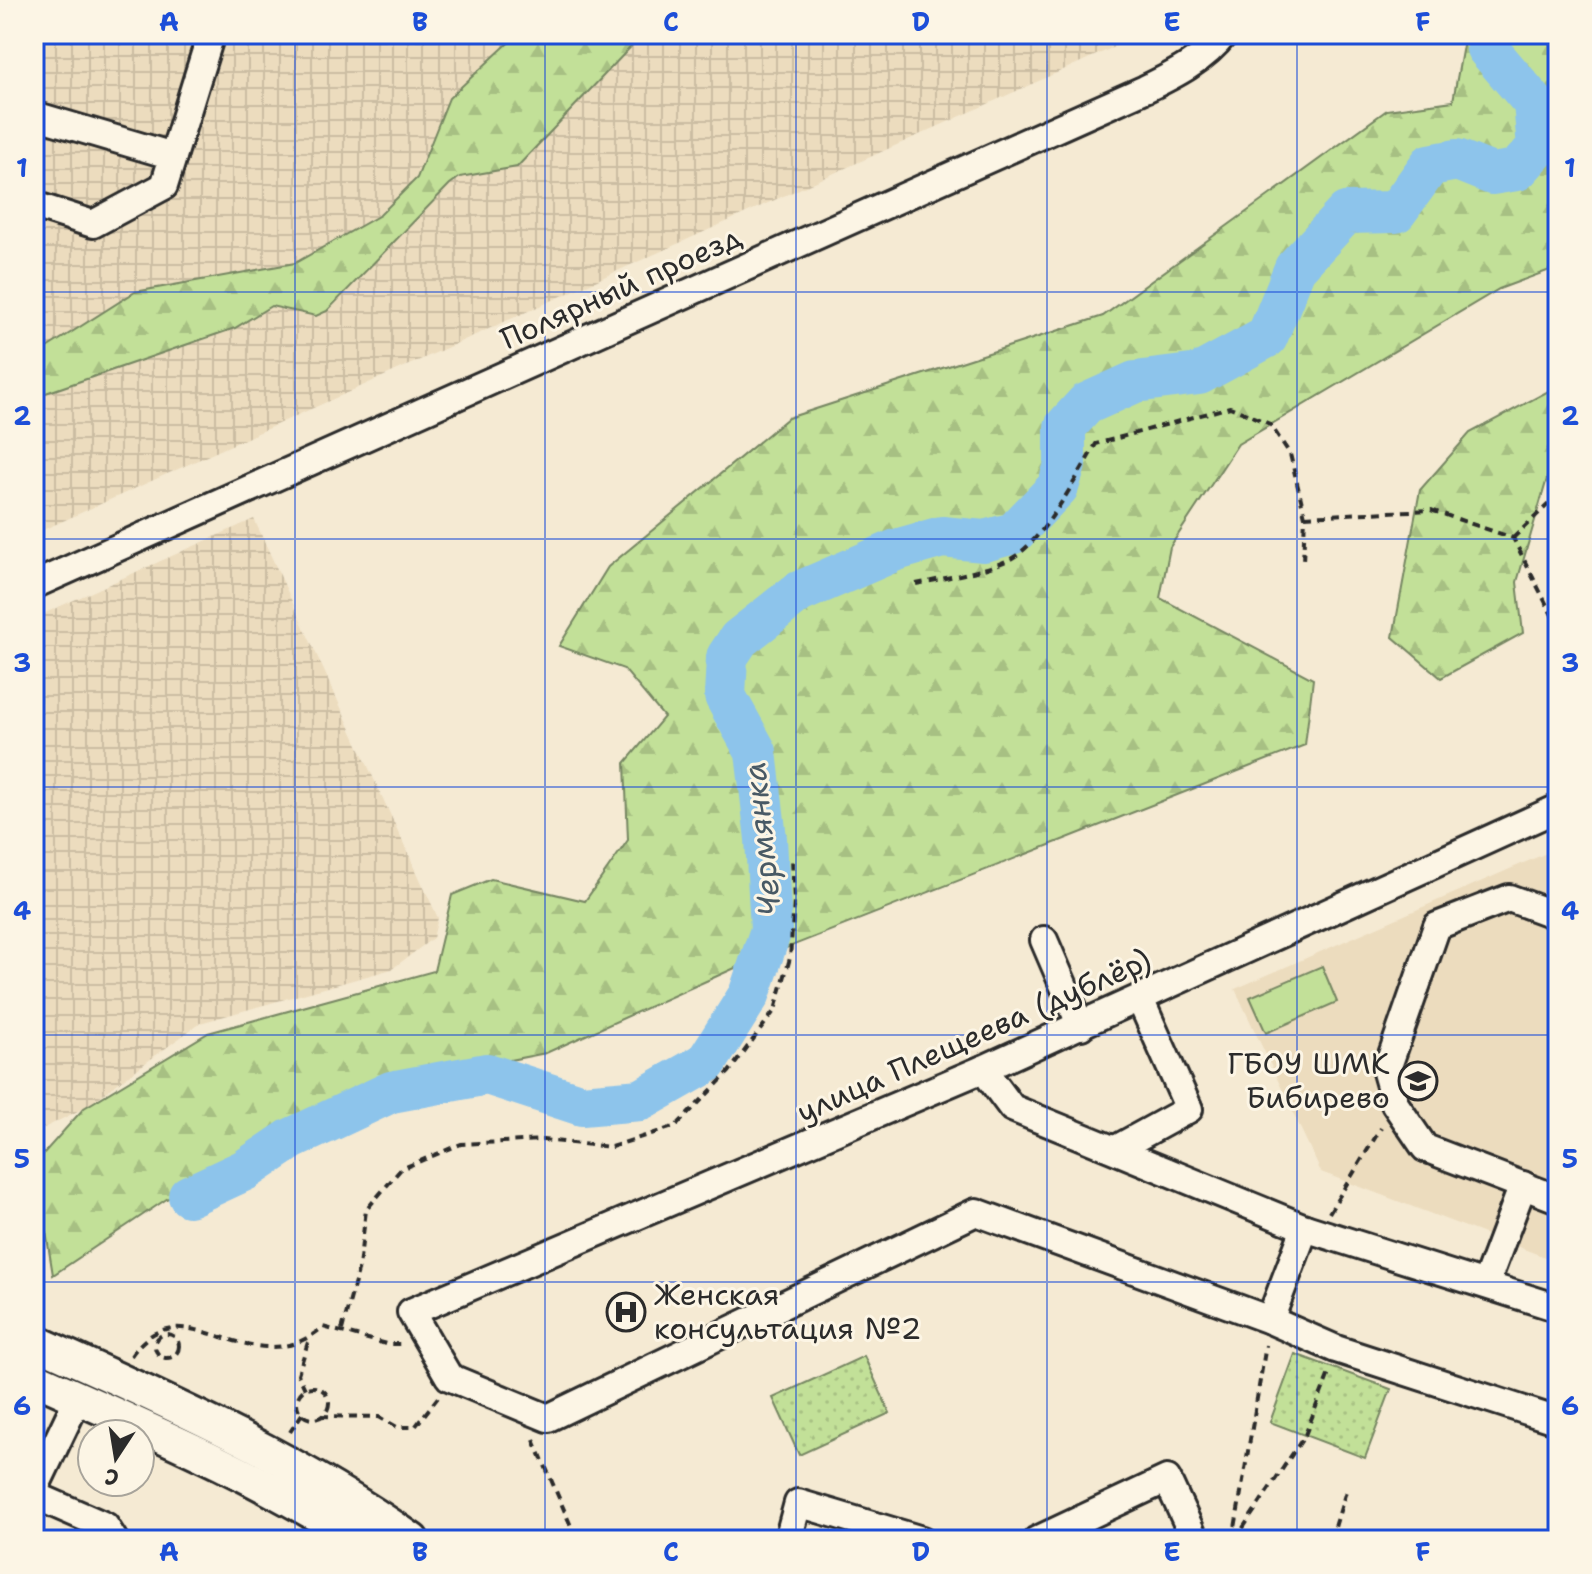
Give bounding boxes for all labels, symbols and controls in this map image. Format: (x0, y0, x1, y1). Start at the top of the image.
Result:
text: A (159, 4, 179, 39)
text: B (412, 4, 428, 39)
text: C (663, 4, 679, 39)
text: D (912, 4, 930, 39)
text: E (1163, 4, 1181, 39)
text: F (1415, 4, 1431, 39)
text: 1 (16, 150, 28, 185)
text: 1 (1564, 150, 1576, 185)
street label: Полярный проезд (494, 216, 748, 359)
text: 2 (13, 398, 31, 433)
text: 2 (1561, 398, 1579, 433)
text: 3 (13, 645, 31, 680)
text: 3 (1561, 645, 1579, 680)
water label: Чермянка (732, 760, 791, 918)
text: 4 (13, 893, 31, 928)
text: 4 (1561, 893, 1579, 928)
street label: улица Плещеева (дублёр) (790, 939, 1157, 1132)
place label: ГБОУ ШМК Бибирево (1227, 1043, 1390, 1118)
school or university icon: ГБОУ ШМК Бибирево (1397, 1060, 1439, 1102)
text: 5 (14, 1141, 30, 1176)
text: 5 (1562, 1141, 1578, 1176)
place label: Женская консультация №2 (654, 1274, 921, 1349)
hospital icon: Женская консультация №2 (605, 1291, 647, 1333)
text: 6 (13, 1388, 31, 1423)
text: 6 (1561, 1388, 1579, 1423)
north arrow (76, 1418, 156, 1498)
text: С (102, 1461, 122, 1493)
text: A (159, 1534, 179, 1569)
text: B (412, 1534, 428, 1569)
text: C (663, 1534, 679, 1569)
text: D (912, 1534, 930, 1569)
text: E (1163, 1534, 1181, 1569)
text: F (1415, 1534, 1431, 1569)

